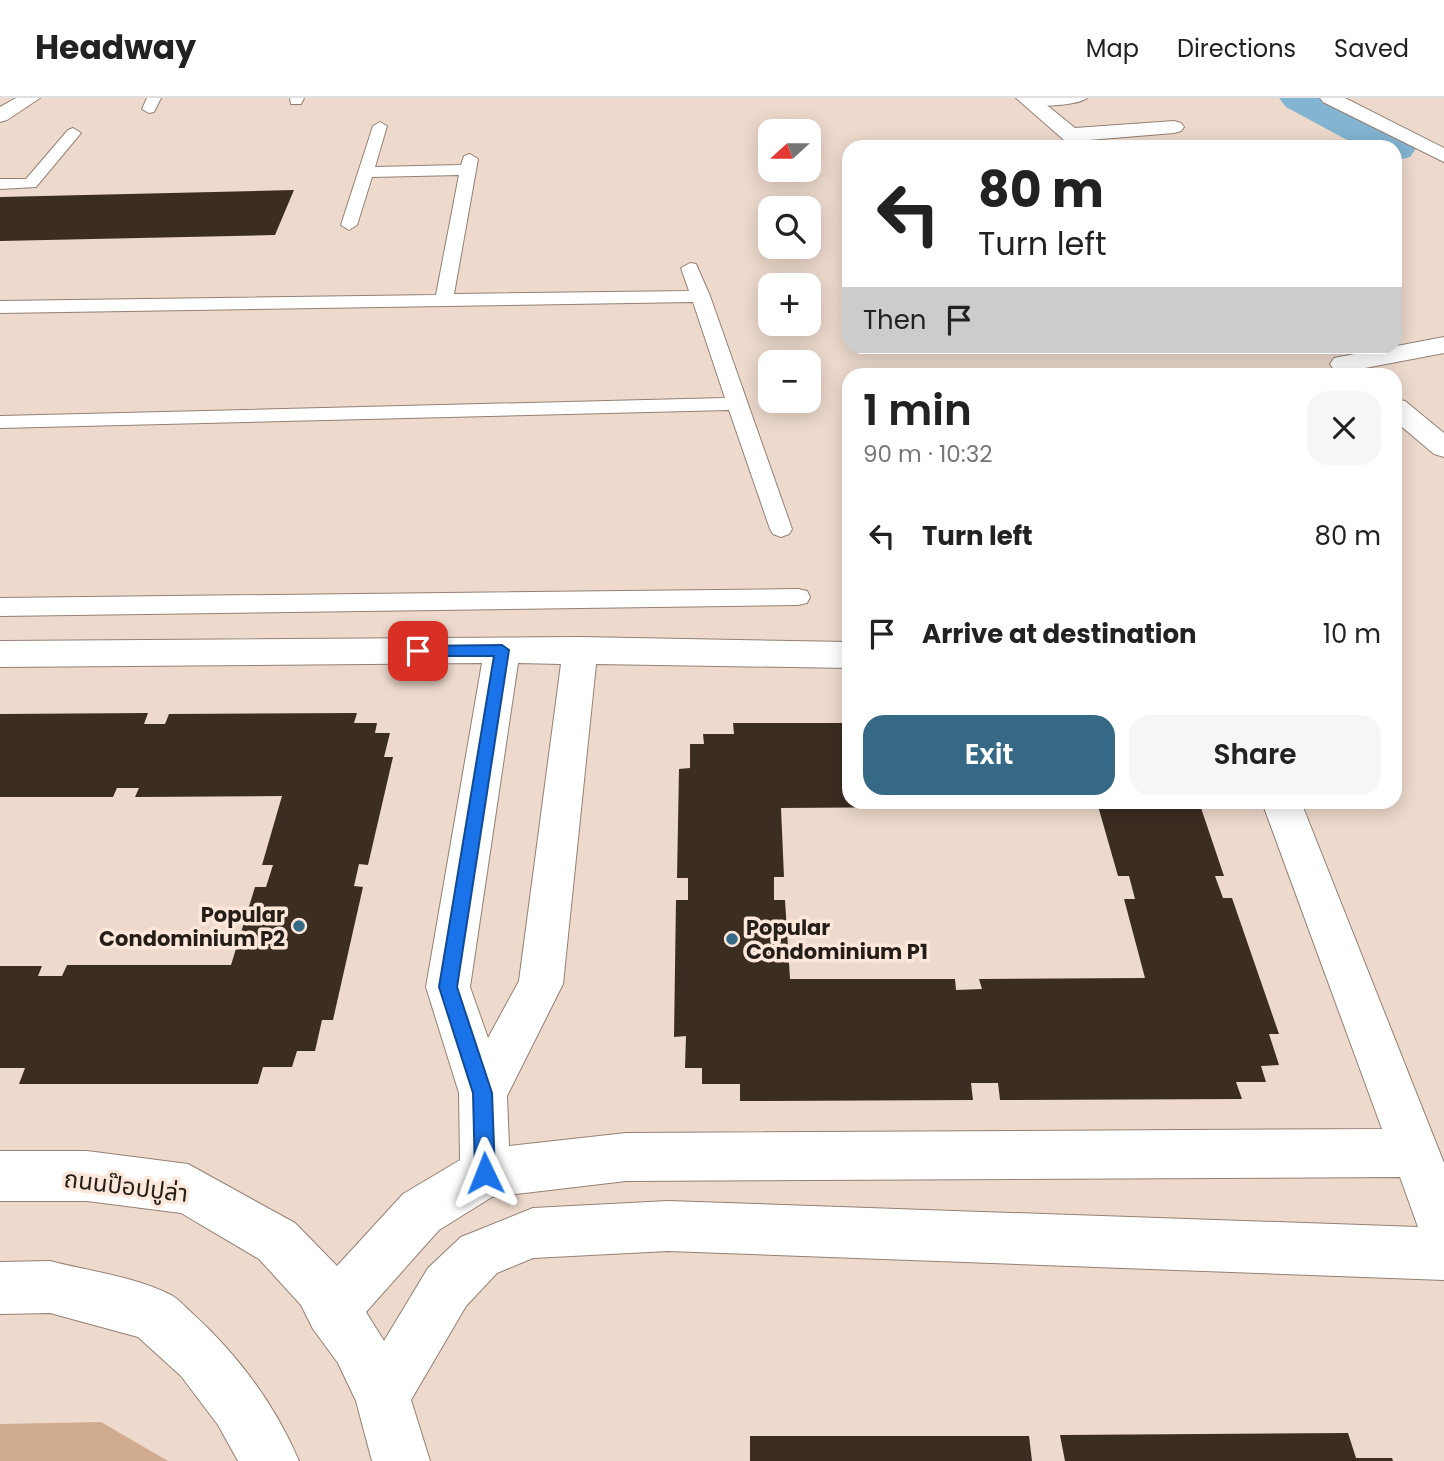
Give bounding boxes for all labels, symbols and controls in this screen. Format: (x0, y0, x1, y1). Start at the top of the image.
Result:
text: Headway (35, 24, 196, 71)
text: Map (1086, 32, 1139, 65)
text: Directions (1177, 32, 1296, 65)
text: Saved (1334, 32, 1409, 65)
north arrow (758, 119, 821, 182)
map controls (758, 119, 821, 413)
text: 80 m (978, 156, 1104, 224)
icon: left (863, 168, 954, 259)
button: search (758, 196, 821, 259)
text: Turn left (978, 221, 1107, 266)
button: + (758, 273, 821, 336)
icon: arrive (940, 301, 978, 339)
text: Then (863, 302, 926, 338)
button: − (758, 350, 821, 413)
text: 1 min (863, 381, 972, 440)
button: close (1307, 391, 1381, 465)
text: 90 m · 10:32 (863, 438, 992, 470)
icon: left (863, 517, 901, 555)
text: Turn left (922, 518, 1033, 554)
text: 80 m (1315, 518, 1381, 554)
icon: arrive (863, 615, 901, 653)
text: Arrive at destination (922, 616, 1197, 652)
text: 10 m (1323, 616, 1381, 652)
pin (388, 621, 448, 681)
icon: arrive (399, 632, 437, 670)
button: Exit (863, 715, 1115, 795)
button: Share (1129, 715, 1381, 795)
place label: Popular Condominium P2 (99, 900, 285, 953)
place label: Popular Condominium P1 (746, 913, 928, 966)
marker: Popular Condominium P2 (291, 918, 307, 934)
marker: Popular Condominium P1 (724, 931, 740, 947)
position arrow (448, 1136, 522, 1210)
street label: ถนนป๊อปปูล่า (62, 1162, 190, 1210)

